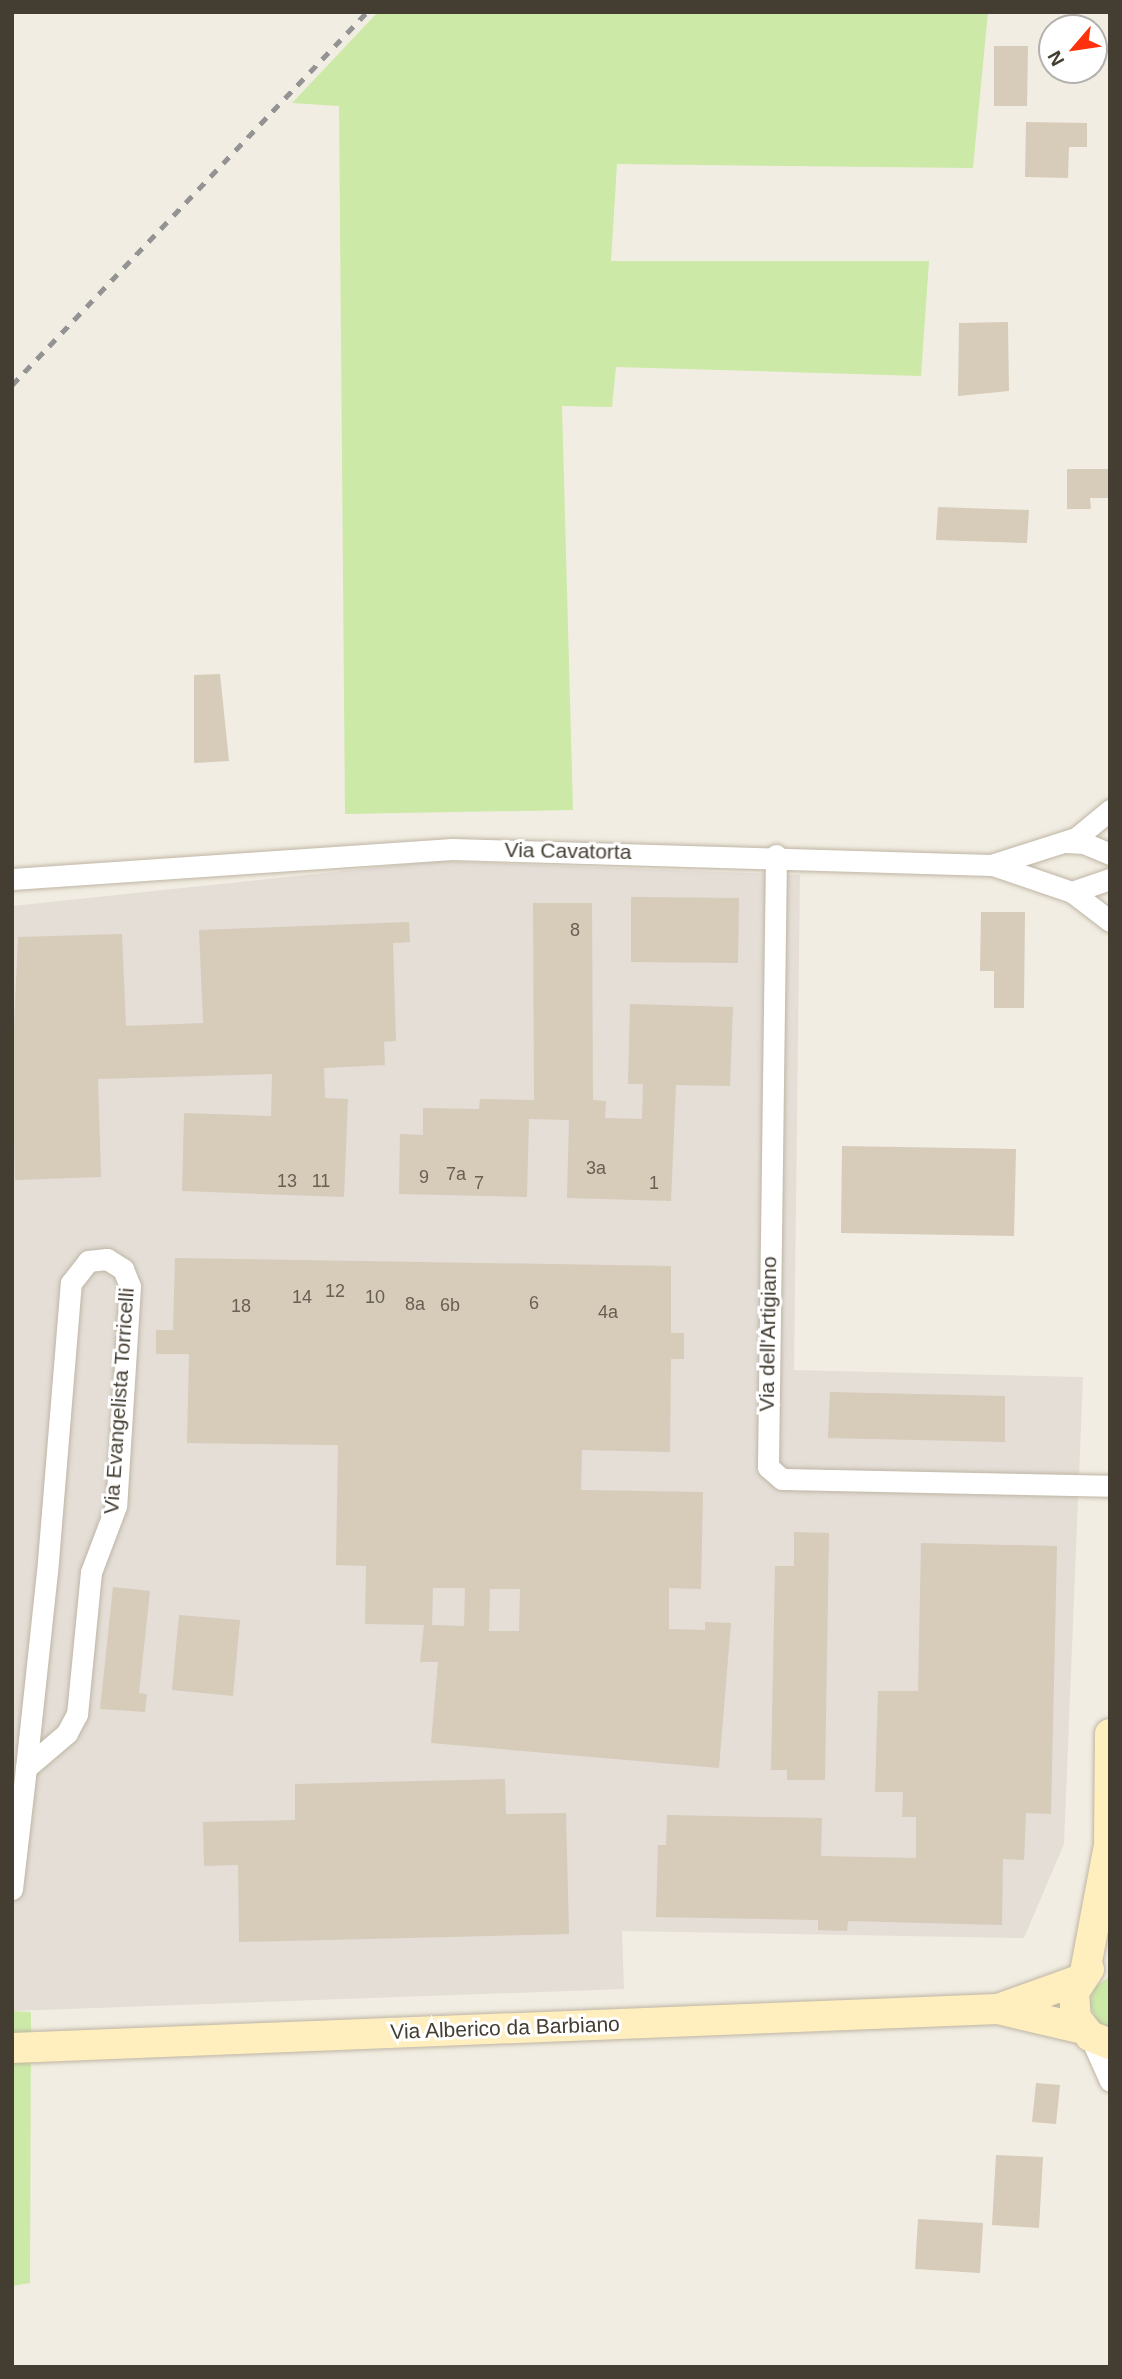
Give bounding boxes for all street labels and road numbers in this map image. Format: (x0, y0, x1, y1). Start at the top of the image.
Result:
street label: Via Cavatorta (504, 837, 632, 865)
street label: Via dell'Artigiano (754, 1256, 782, 1412)
street label: Via Evangelista Torricelli (99, 1287, 139, 1515)
street label: Via Alberico da Barbiano (389, 2011, 621, 2045)

